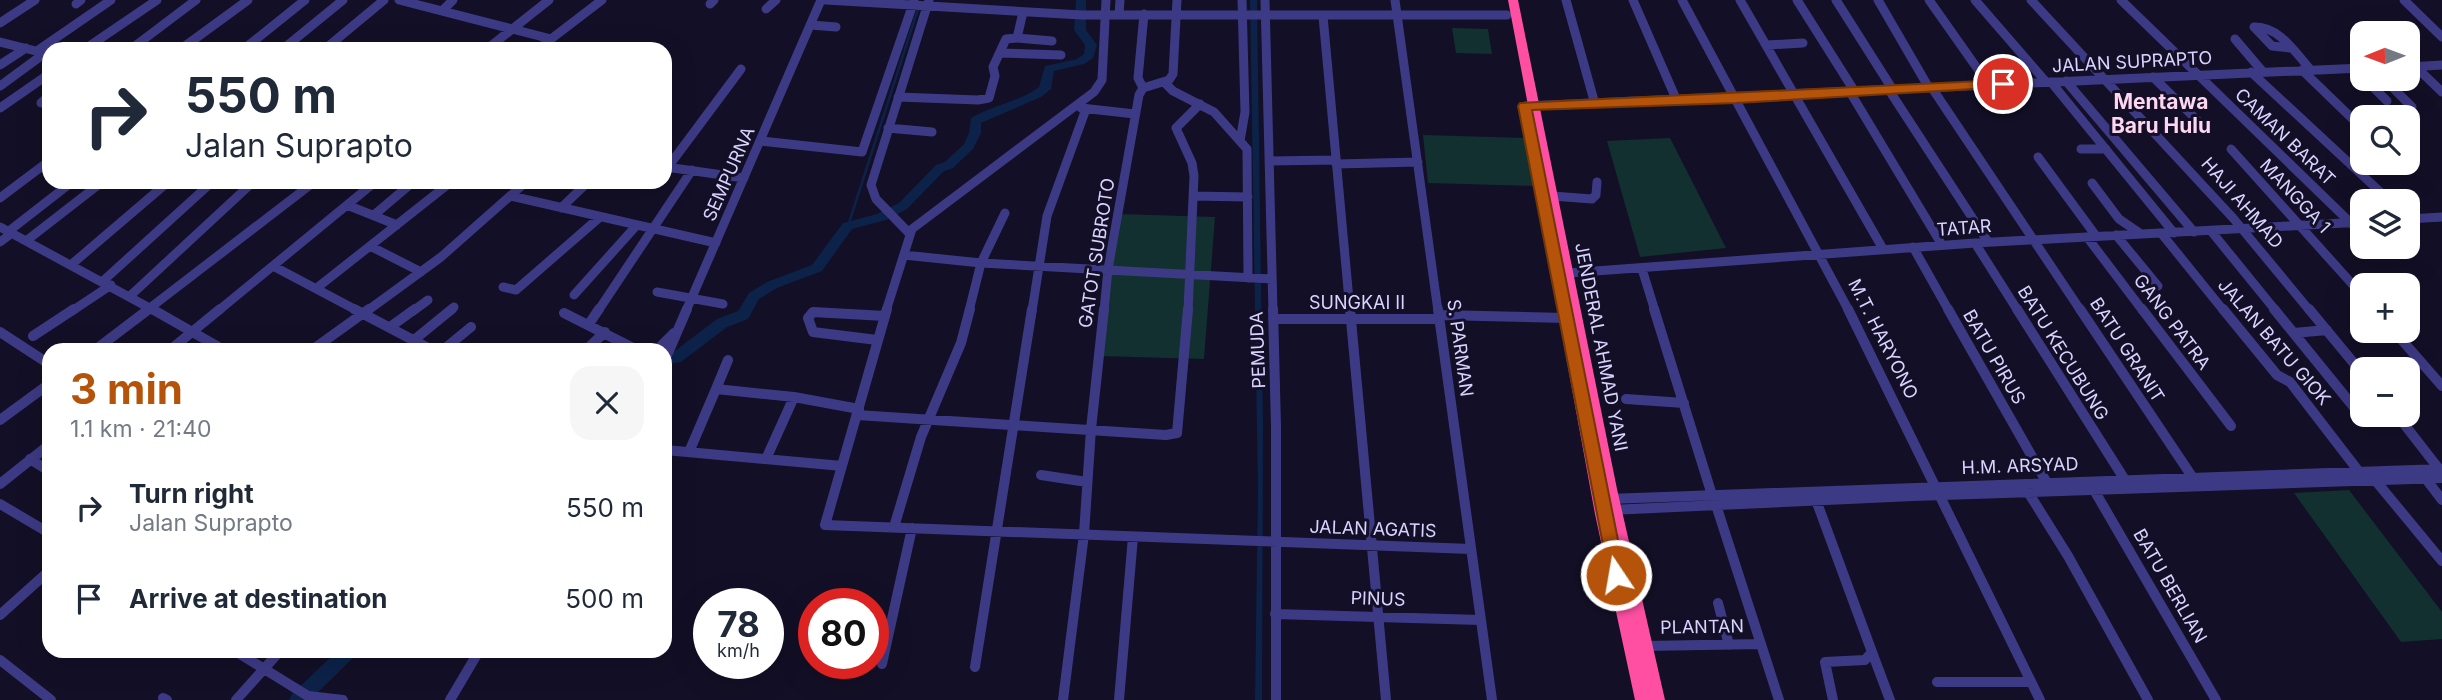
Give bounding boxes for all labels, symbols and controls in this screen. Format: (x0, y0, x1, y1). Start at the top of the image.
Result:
north arrow (2350, 21, 2420, 91)
map controls (2350, 21, 2420, 427)
street label: JALAN SUPRAPTO (2051, 47, 2213, 76)
pin (1973, 54, 2033, 114)
icon: arrive (1984, 65, 2022, 103)
text: 550 m (185, 66, 337, 125)
icon: right (70, 70, 161, 161)
street label: CAMAN BARAT (2231, 84, 2340, 190)
district label: Mentawa Baru Hulu (2111, 89, 2211, 138)
button: search (2350, 105, 2420, 175)
street label: SEMPURNA (698, 123, 759, 224)
text: Jalan Suprapto (185, 126, 413, 165)
street label: HAJI AHMAD (2197, 153, 2288, 252)
street label: MANGGA 1 (2256, 154, 2335, 237)
street label: GATOT SUBROTO (1074, 177, 1119, 329)
button: layers (2350, 189, 2420, 259)
street label: TATAR (1936, 215, 1993, 240)
street label: JENDERAL AHMAD YANI (1571, 241, 1632, 453)
street label: GANG PATRA (2130, 270, 2215, 374)
button: + (2350, 273, 2420, 343)
street label: JALAN BATU GIOK (2214, 274, 2335, 409)
street label: M.T. HARYONO (1844, 275, 1923, 402)
street label: BATU KECUBUNG (2014, 282, 2113, 424)
street label: SUNGKAI II (1309, 292, 1405, 313)
street label: BATU GRANIT (2086, 294, 2169, 406)
street label: S. PARMAN (1443, 298, 1478, 398)
street label: BATU PIRUS (1959, 306, 2030, 408)
street label: PEMUDA (1246, 311, 1269, 389)
button: − (2350, 357, 2420, 427)
text: 3 min (70, 363, 183, 414)
button: close (570, 366, 644, 440)
text: 1.1 km · 21:40 (70, 415, 212, 443)
street label: H.M. ARSYAD (1961, 453, 2079, 478)
text: Turn right (129, 478, 254, 509)
icon: right (70, 489, 108, 527)
text: 550 m (566, 492, 644, 523)
text: Jalan Suprapto (129, 509, 293, 537)
street label: JALAN AGATIS (1309, 516, 1437, 541)
street label: BATU BERLIAN (2129, 525, 2212, 646)
position arrow (1579, 538, 1653, 612)
icon: arrive (70, 580, 108, 618)
text: Arrive at destination (129, 583, 388, 614)
text: 500 m (565, 583, 644, 614)
street label: PINUS (1350, 587, 1406, 610)
speed limit sign: 80 (798, 588, 889, 679)
text: 78 (717, 603, 760, 645)
street label: PLANTAN (1660, 615, 1744, 638)
text: km/h (717, 640, 760, 661)

